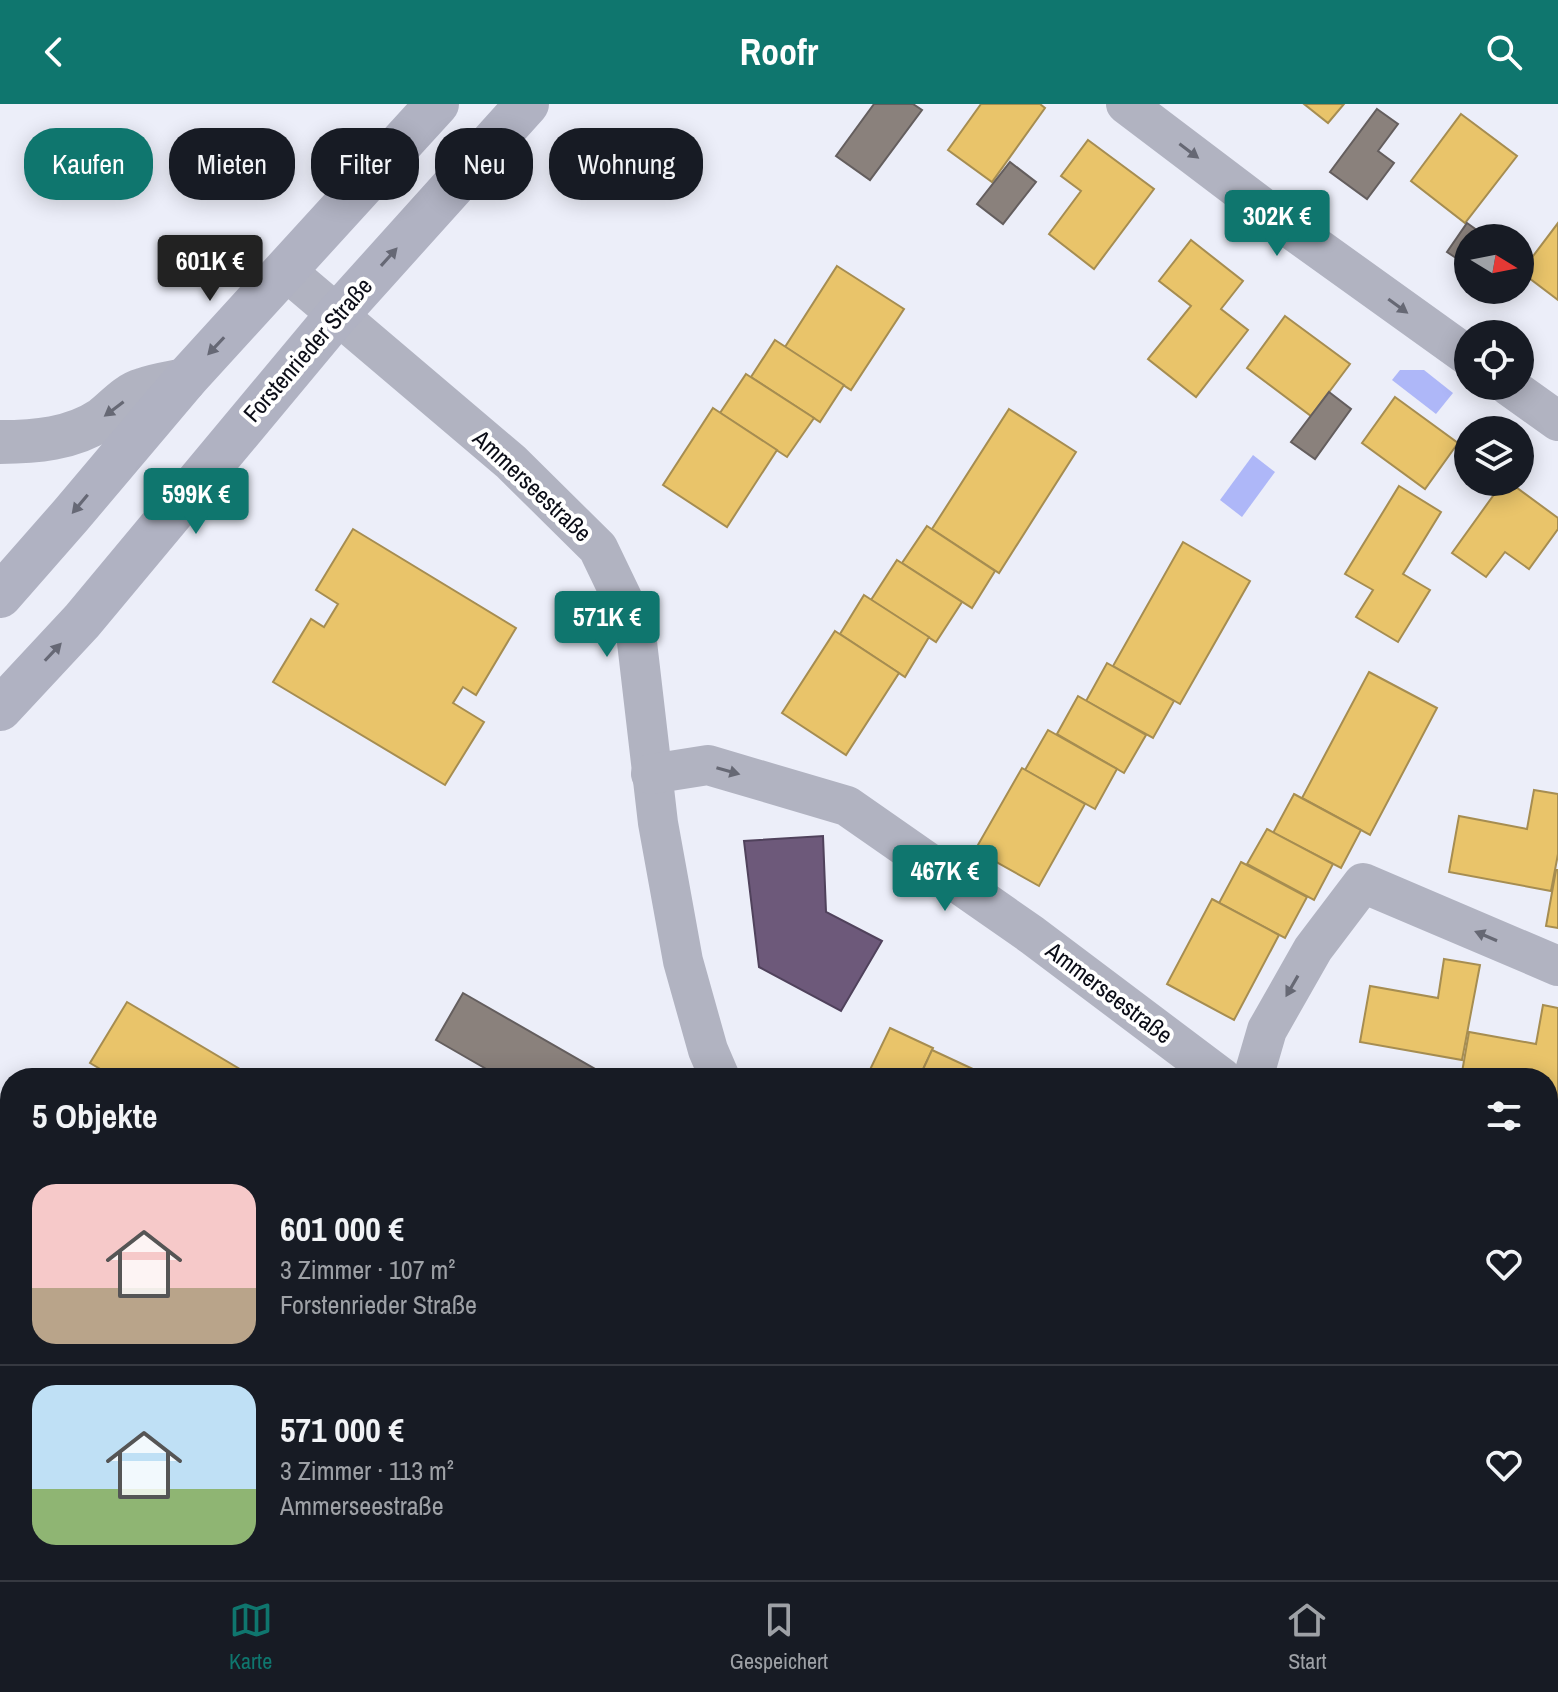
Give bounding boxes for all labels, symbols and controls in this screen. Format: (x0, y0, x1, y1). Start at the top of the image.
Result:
text: Roofr (740, 28, 818, 76)
icon: back (32, 30, 76, 74)
icon: search (1482, 30, 1526, 74)
chip: Kaufen (24, 128, 153, 200)
chip: Mieten (169, 128, 295, 200)
chip: Filter (311, 128, 419, 200)
chip: Neu (435, 128, 533, 200)
chip: Wohnung (549, 128, 703, 200)
one-way arrow (1178, 143, 1199, 158)
pin: 302K € (1212, 190, 1342, 258)
text: 302K € (1243, 198, 1311, 233)
north arrow (1454, 224, 1534, 304)
map controls (1454, 224, 1534, 496)
pin: 601K € (145, 235, 275, 303)
text: 601K € (176, 243, 244, 278)
one-way arrow (380, 247, 397, 267)
street label: Forstenrieder Straße (236, 270, 379, 428)
one-way arrow (1387, 297, 1408, 313)
button: locate (1454, 320, 1534, 400)
one-way arrow (208, 337, 226, 356)
one-way arrow (104, 401, 124, 417)
button: layers (1454, 416, 1534, 496)
street label: Ammerseestraße (466, 421, 599, 548)
pin: 599K € (131, 468, 261, 536)
text: 599K € (162, 476, 230, 511)
one-way arrow (72, 494, 89, 514)
pin: 571K € (542, 591, 672, 659)
text: 571K € (573, 599, 641, 634)
one-way arrow (43, 643, 62, 662)
one-way arrow (716, 765, 740, 778)
pin: 467K € (880, 845, 1010, 913)
text: 467K € (911, 853, 979, 888)
one-way arrow (1474, 929, 1498, 942)
street label: Ammerseestraße (1039, 933, 1179, 1050)
one-way arrow (1285, 975, 1299, 997)
text: 5 Objekte (32, 1093, 158, 1139)
icon: filters (1482, 1094, 1526, 1138)
text: 601 000 € (280, 1206, 404, 1252)
icon: home (96, 1216, 192, 1312)
icon: heart (1482, 1242, 1526, 1286)
text: 3 Zimmer · 107 m² (280, 1252, 455, 1287)
text: Forstenrieder Straße (280, 1287, 477, 1322)
text: 571 000 € (280, 1407, 404, 1453)
icon: home (96, 1417, 192, 1513)
icon: heart (1482, 1443, 1526, 1487)
text: 3 Zimmer · 113 m² (280, 1453, 454, 1488)
text: Ammerseestraße (280, 1488, 444, 1523)
tab: Karte (229, 1598, 273, 1676)
tab: Gespeichert (730, 1598, 828, 1676)
tab: Start (1285, 1598, 1329, 1676)

